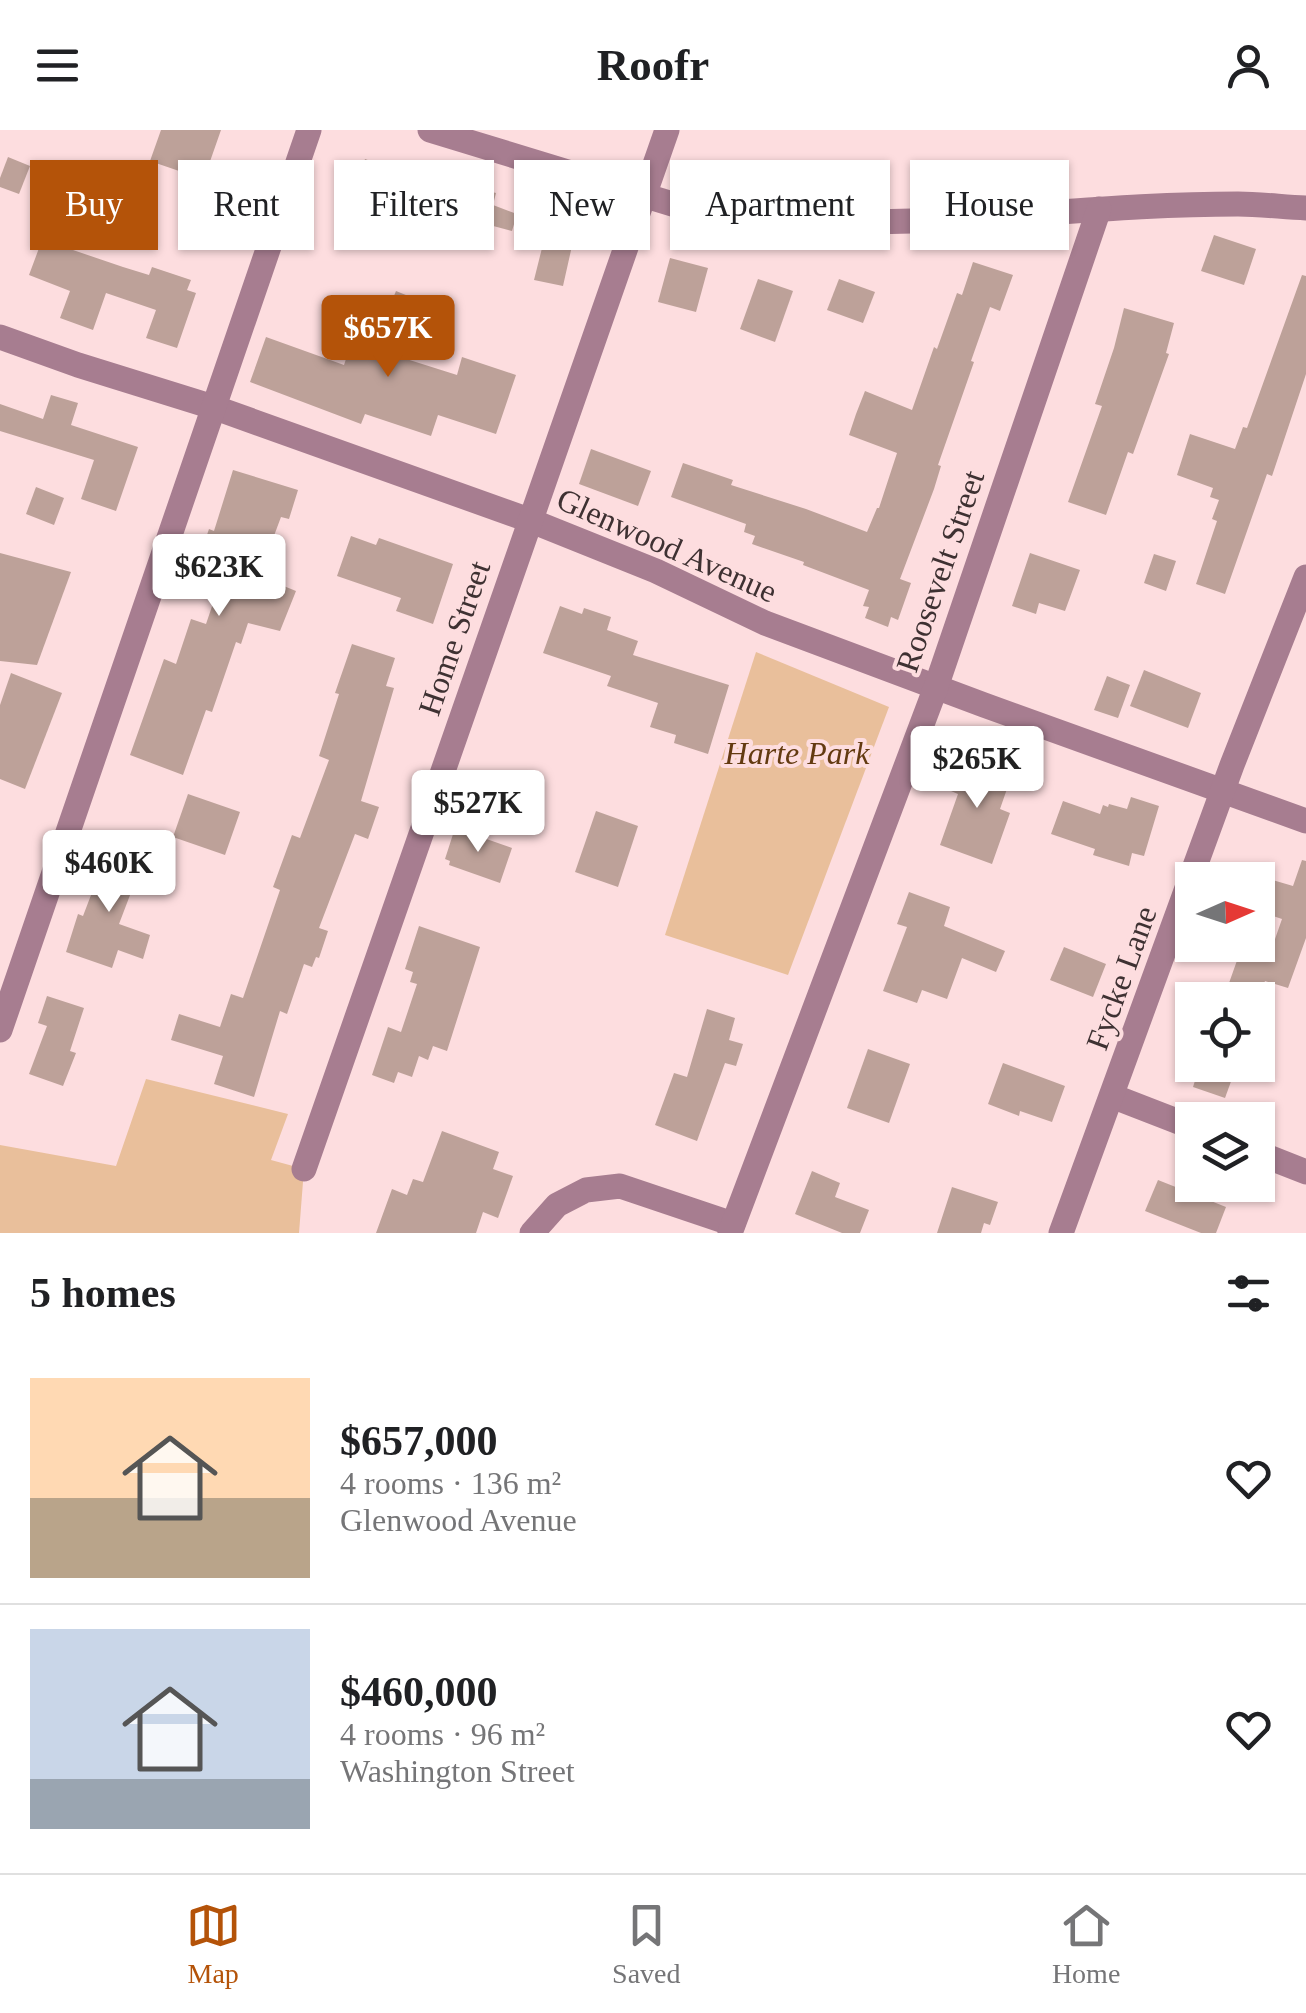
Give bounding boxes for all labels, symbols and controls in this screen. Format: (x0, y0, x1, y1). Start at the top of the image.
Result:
icon: menu (30, 38, 85, 93)
icon: person (1221, 38, 1276, 93)
text: Roofr (597, 40, 709, 90)
chip: Buy (30, 160, 158, 250)
chip: Rent (178, 160, 314, 250)
chip: Filters (334, 160, 494, 250)
chip: New (514, 160, 650, 250)
chip: Apartment (670, 160, 890, 250)
chip: House (910, 160, 1069, 250)
pin: $657K (318, 295, 458, 380)
text: $657K (344, 309, 432, 345)
street label: Roosevelt Street (889, 465, 991, 676)
street label: Glenwood Avenue (552, 480, 782, 610)
pin: $623K (149, 534, 289, 619)
text: $623K (175, 548, 263, 584)
street label: Home Street (411, 556, 497, 720)
pin: $265K (907, 726, 1047, 811)
park label: Harte Park (724, 735, 870, 771)
text: $265K (933, 740, 1021, 776)
pin: $527K (408, 770, 548, 855)
text: $527K (434, 784, 522, 820)
pin: $460K (39, 830, 179, 915)
text: $460K (65, 844, 153, 880)
north arrow (1175, 862, 1275, 962)
map controls (1175, 862, 1275, 1202)
street label: Fycke Lane (1078, 901, 1164, 1055)
button: locate (1175, 982, 1275, 1082)
button: layers (1175, 1102, 1275, 1202)
icon: filters (1221, 1266, 1276, 1321)
text: 5 homes (30, 1270, 176, 1316)
icon: home (110, 1418, 230, 1538)
text: $657,000 (340, 1418, 498, 1464)
icon: heart (1221, 1451, 1276, 1506)
text: 4 rooms · 136 m² (340, 1465, 561, 1501)
text: Glenwood Avenue (340, 1502, 577, 1538)
icon: home (110, 1669, 230, 1789)
text: $460,000 (340, 1669, 498, 1715)
icon: heart (1221, 1702, 1276, 1757)
text: 4 rooms · 96 m² (340, 1716, 545, 1752)
text: Washington Street (340, 1753, 575, 1789)
tab: Map (186, 1898, 241, 1990)
tab: Saved (612, 1898, 681, 1990)
tab: Home (1052, 1898, 1120, 1990)

